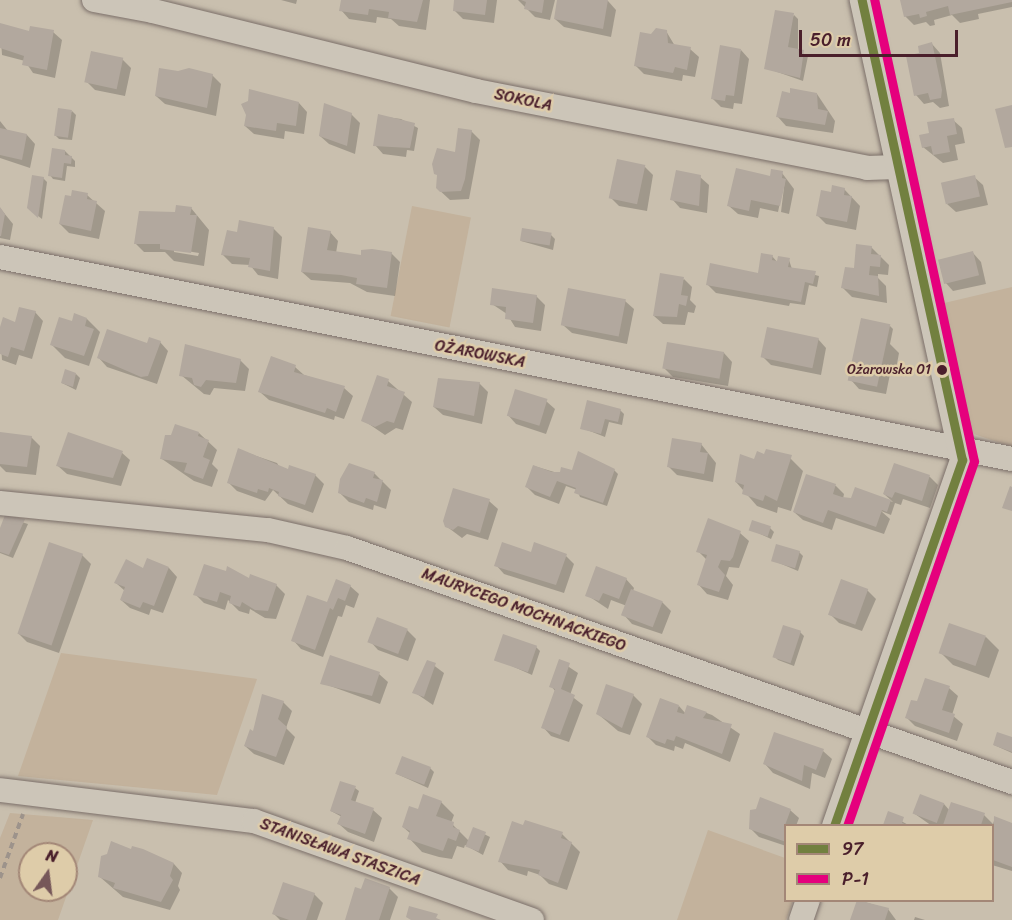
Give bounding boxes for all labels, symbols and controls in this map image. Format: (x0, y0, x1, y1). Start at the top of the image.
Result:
scale bar (802, 18, 961, 56)
text: 50 m (810, 24, 851, 56)
street label: SOKOLA (492, 85, 554, 115)
street label: OŻAROWSKA (433, 336, 527, 372)
place label: Ożarowska 01 (847, 362, 931, 378)
marker: Ożarowska 01 (936, 364, 948, 376)
street label: MAURYCEGO MOCHNACKIEGO (420, 564, 628, 656)
street label: STANISŁAWA STASZICA (257, 814, 423, 890)
legend (784, 824, 994, 902)
text: 97 (842, 833, 863, 865)
text: N (43, 841, 61, 871)
north arrow (18, 842, 78, 902)
text: P-1 (842, 863, 869, 895)

